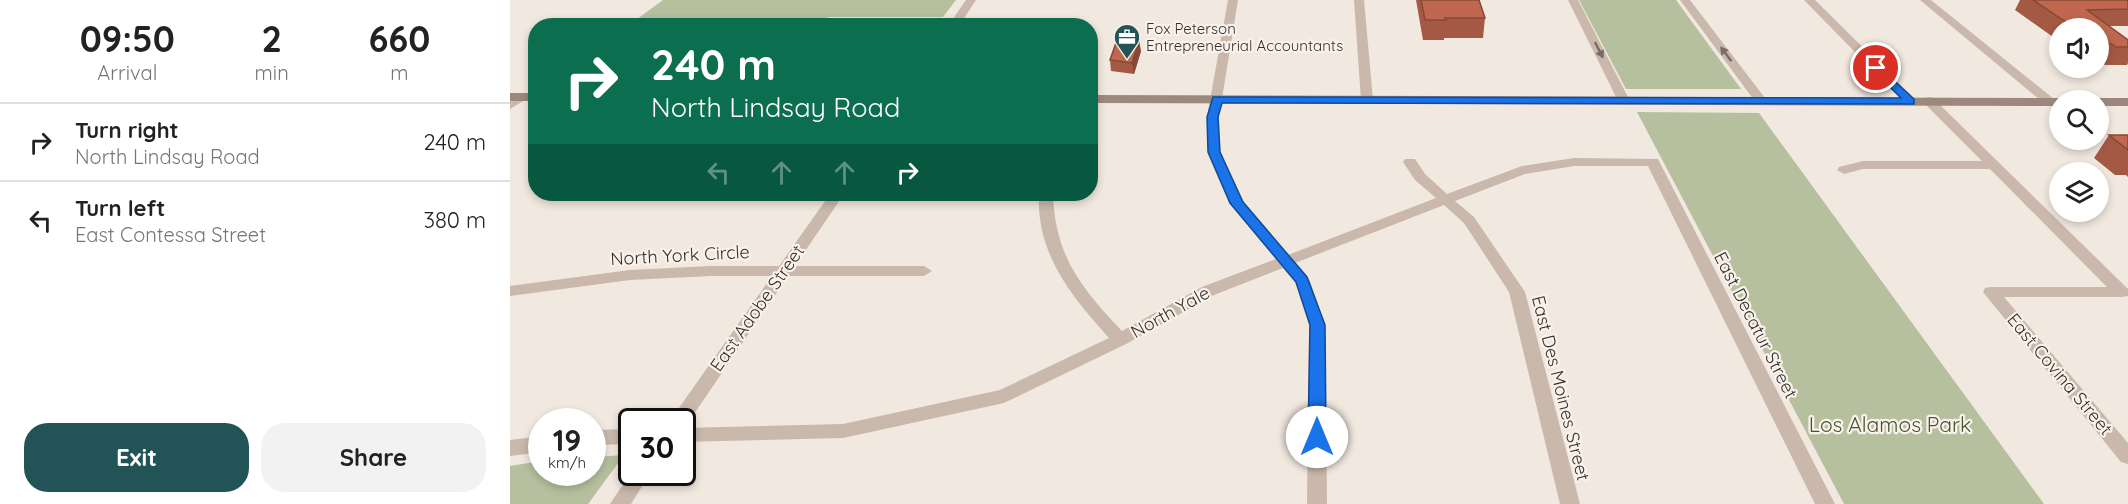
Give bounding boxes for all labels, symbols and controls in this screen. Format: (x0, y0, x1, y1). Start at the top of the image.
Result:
text: 09:50 (80, 16, 175, 61)
text: 2 (261, 16, 282, 61)
text: 660 (368, 16, 430, 61)
map controls (2049, 18, 2109, 222)
button: sound (2049, 18, 2109, 78)
place label: Fox Peterson Entrepreneurial Accountants (1146, 19, 1343, 55)
office icon: Fox Peterson Entrepreneurial Accountants (1112, 22, 1142, 60)
text: 240 m (651, 38, 776, 91)
icon: right (552, 42, 630, 120)
one-way arrow (1594, 42, 1603, 59)
pin (1850, 42, 1901, 93)
one-way arrow (1719, 46, 1732, 62)
icon: arrive (1859, 51, 1892, 84)
text: Arrival (97, 60, 157, 85)
text: min (255, 60, 289, 85)
text: m (390, 60, 408, 85)
text: North Lindsay Road (651, 90, 900, 124)
button: search (2049, 90, 2109, 150)
text: Turn right (75, 116, 179, 144)
icon: right (24, 126, 57, 159)
text: 240 m (423, 128, 486, 156)
text: North Lindsay Road (75, 144, 260, 169)
icon: left (702, 156, 735, 189)
icon: ahead (765, 156, 798, 189)
icon: ahead (828, 156, 861, 189)
icon: right (891, 156, 924, 189)
button: layers (2049, 162, 2109, 222)
text: Turn left (75, 194, 165, 222)
icon: left (24, 204, 57, 237)
text: 380 m (423, 206, 486, 234)
text: East Contessa Street (75, 222, 266, 247)
street label: North York Circle (610, 240, 750, 270)
street label: East Adobe Street (705, 240, 809, 376)
street label: East Decatur Street (1709, 248, 1803, 402)
street label: North Yale (1127, 281, 1213, 343)
street label: East Des Moines Street (1527, 293, 1595, 483)
street label: East Covina Street (2002, 308, 2118, 440)
position arrow (1285, 405, 1349, 469)
speed limit sign: 30 (618, 408, 696, 486)
park label: Los Alamos Park (1809, 411, 1971, 437)
text: 19 (553, 421, 581, 459)
button: Exit (24, 423, 249, 492)
button: Share (261, 423, 486, 492)
text: km/h (548, 453, 586, 472)

